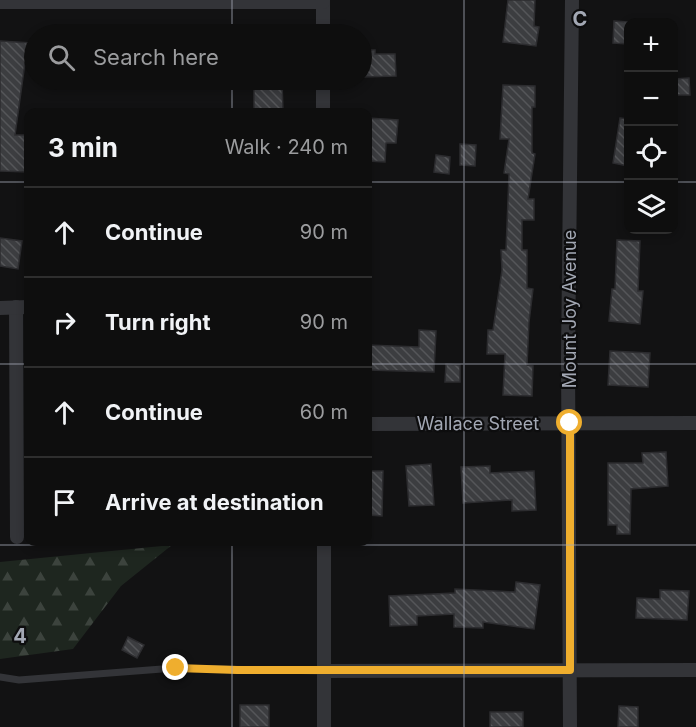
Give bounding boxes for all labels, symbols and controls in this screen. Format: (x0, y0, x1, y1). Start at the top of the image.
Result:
text: C (573, 7, 587, 31)
map controls (624, 18, 678, 234)
button: + (624, 18, 678, 72)
search box (24, 24, 372, 90)
icon: search (45, 41, 78, 74)
text: Search here (93, 44, 219, 70)
button: − (624, 72, 678, 126)
button: locate (624, 126, 678, 180)
text: 3 min (48, 132, 118, 163)
text: Walk · 240 m (225, 135, 348, 159)
button: layers (624, 180, 678, 234)
icon: ahead (48, 216, 81, 249)
text: Continue (105, 219, 203, 245)
text: 90 m (300, 220, 348, 244)
street label: Mount Joy Avenue (559, 230, 580, 388)
icon: right (48, 306, 81, 339)
text: Turn right (105, 309, 211, 335)
text: 90 m (300, 310, 348, 334)
icon: ahead (48, 396, 81, 429)
text: Continue (105, 399, 203, 425)
text: 60 m (300, 400, 348, 424)
route start (556, 409, 582, 435)
street label: Wallace Street (417, 413, 539, 434)
icon: arrive (48, 486, 81, 519)
text: Arrive at destination (105, 489, 324, 515)
text: 4 (13, 624, 27, 648)
route end (162, 654, 188, 680)

